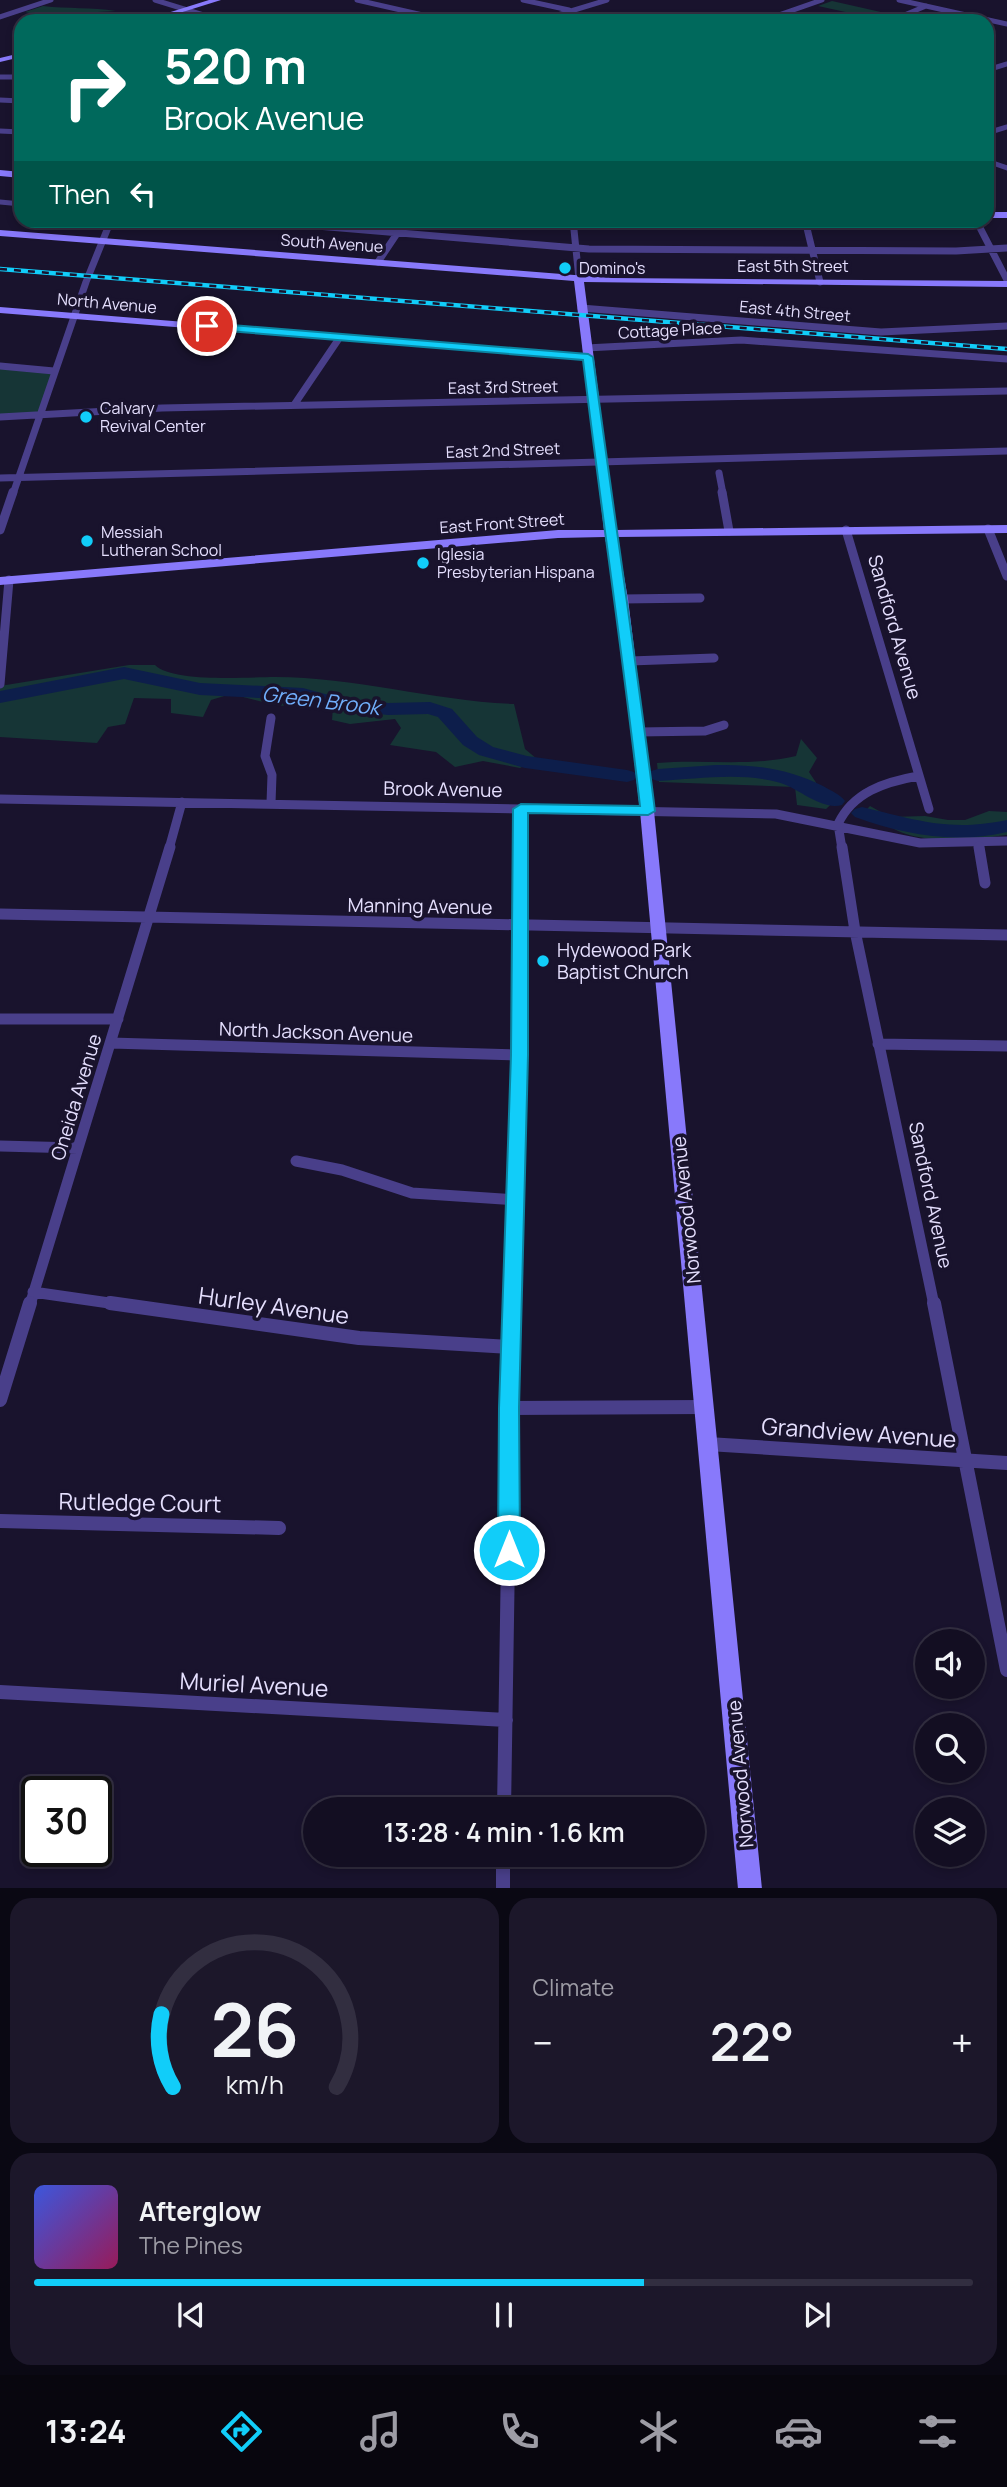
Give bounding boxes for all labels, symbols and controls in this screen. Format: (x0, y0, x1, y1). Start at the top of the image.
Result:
text: 520 m (164, 32, 307, 99)
icon: right (49, 42, 140, 133)
text: Brook Avenue (164, 96, 365, 140)
icon: left (124, 175, 162, 213)
text: Then (49, 176, 110, 212)
street label: South Avenue (280, 228, 384, 258)
street label: East 5th Street (737, 255, 849, 277)
place label: Domino's (579, 257, 645, 279)
marker: Domino's (557, 260, 573, 276)
street label: North Avenue (56, 288, 158, 318)
street label: East 4th Street (738, 295, 852, 327)
pin (177, 296, 237, 356)
icon: arrive (188, 307, 226, 345)
street label: Cottage Place (618, 316, 722, 344)
street label: East 3rd Street (448, 375, 558, 399)
place label: Calvary Revival Center (100, 397, 206, 437)
marker: Calvary Revival Center (78, 409, 94, 425)
street label: East 2nd Street (446, 437, 560, 463)
street label: East Front Street (439, 508, 565, 538)
place label: Messiah Lutheran School (101, 521, 222, 561)
marker: Messiah Lutheran School (79, 533, 95, 549)
place label: Iglesia Presbyterian Hispana (437, 543, 595, 583)
street label: Sandford Avenue (862, 552, 928, 702)
marker: Iglesia Presbyterian Hispana (415, 555, 431, 571)
water label: Green Brook (260, 679, 384, 721)
street label: Brook Avenue (383, 775, 503, 803)
street label: Manning Avenue (347, 892, 493, 920)
place label: Hydewood Park Baptist Church (557, 937, 692, 985)
marker: Hydewood Park Baptist Church (535, 953, 551, 969)
street label: North Jackson Avenue (218, 1016, 414, 1048)
street label: Oneida Avenue (44, 1030, 108, 1164)
street label: Sandford Avenue (903, 1119, 959, 1271)
street label: Norwood Avenue (665, 1135, 707, 1285)
street label: Hurley Avenue (197, 1279, 351, 1331)
street label: Grandview Avenue (761, 1409, 957, 1455)
street label: Rutledge Court (58, 1485, 222, 1519)
position arrow (472, 1513, 546, 1587)
map controls (915, 1629, 985, 1867)
button: sound (915, 1629, 985, 1699)
street label: Muriel Avenue (179, 1664, 329, 1704)
street label: Norwood Avenue (721, 1699, 759, 1849)
button: search (915, 1713, 985, 1783)
speed limit sign: 30 (21, 1776, 112, 1867)
button: layers (915, 1797, 985, 1867)
text: 13:28 · 4 min · 1.6 km (383, 1814, 625, 1850)
text: Climate (533, 1971, 614, 2003)
text: 26 (210, 1979, 299, 2079)
text: 22° (710, 2006, 794, 2077)
text: − (533, 2016, 553, 2068)
text: + (951, 2016, 973, 2068)
text: km/h (225, 2066, 283, 2101)
text: Afterglow (139, 2193, 261, 2229)
text: The Pines (139, 2229, 243, 2261)
icon: previous (172, 2296, 210, 2334)
icon: pause (485, 2296, 523, 2334)
icon: next (798, 2296, 836, 2334)
icon: directions (217, 2407, 266, 2456)
icon: music (356, 2407, 405, 2456)
icon: phone (495, 2407, 544, 2456)
icon: climate (634, 2407, 683, 2456)
icon: car (774, 2407, 823, 2456)
icon: filters (913, 2407, 962, 2456)
text: 13:24 (45, 2409, 127, 2453)

